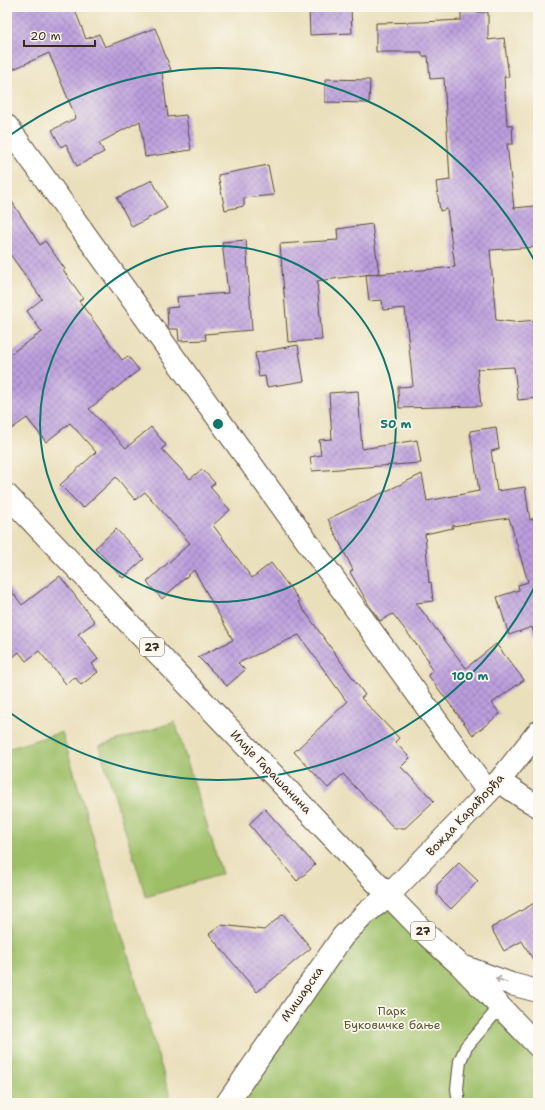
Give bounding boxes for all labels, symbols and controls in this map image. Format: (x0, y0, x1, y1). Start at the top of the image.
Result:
scale bar (24, 22, 95, 48)
text: 20 m (30, 28, 61, 44)
text: 50 m (381, 416, 412, 432)
centre of rings (211, 417, 225, 431)
road number: 27 (140, 638, 164, 656)
text: 100 m (452, 668, 489, 684)
street label: Илије Гарашанина (227, 727, 315, 818)
street label: Вожда Карађорђа (422, 770, 508, 860)
road number: 27 (411, 922, 435, 940)
street label: Мишарска (277, 963, 327, 1025)
one-way arrow (494, 976, 507, 983)
park label: Парк Буковичке бање (343, 1003, 441, 1033)

